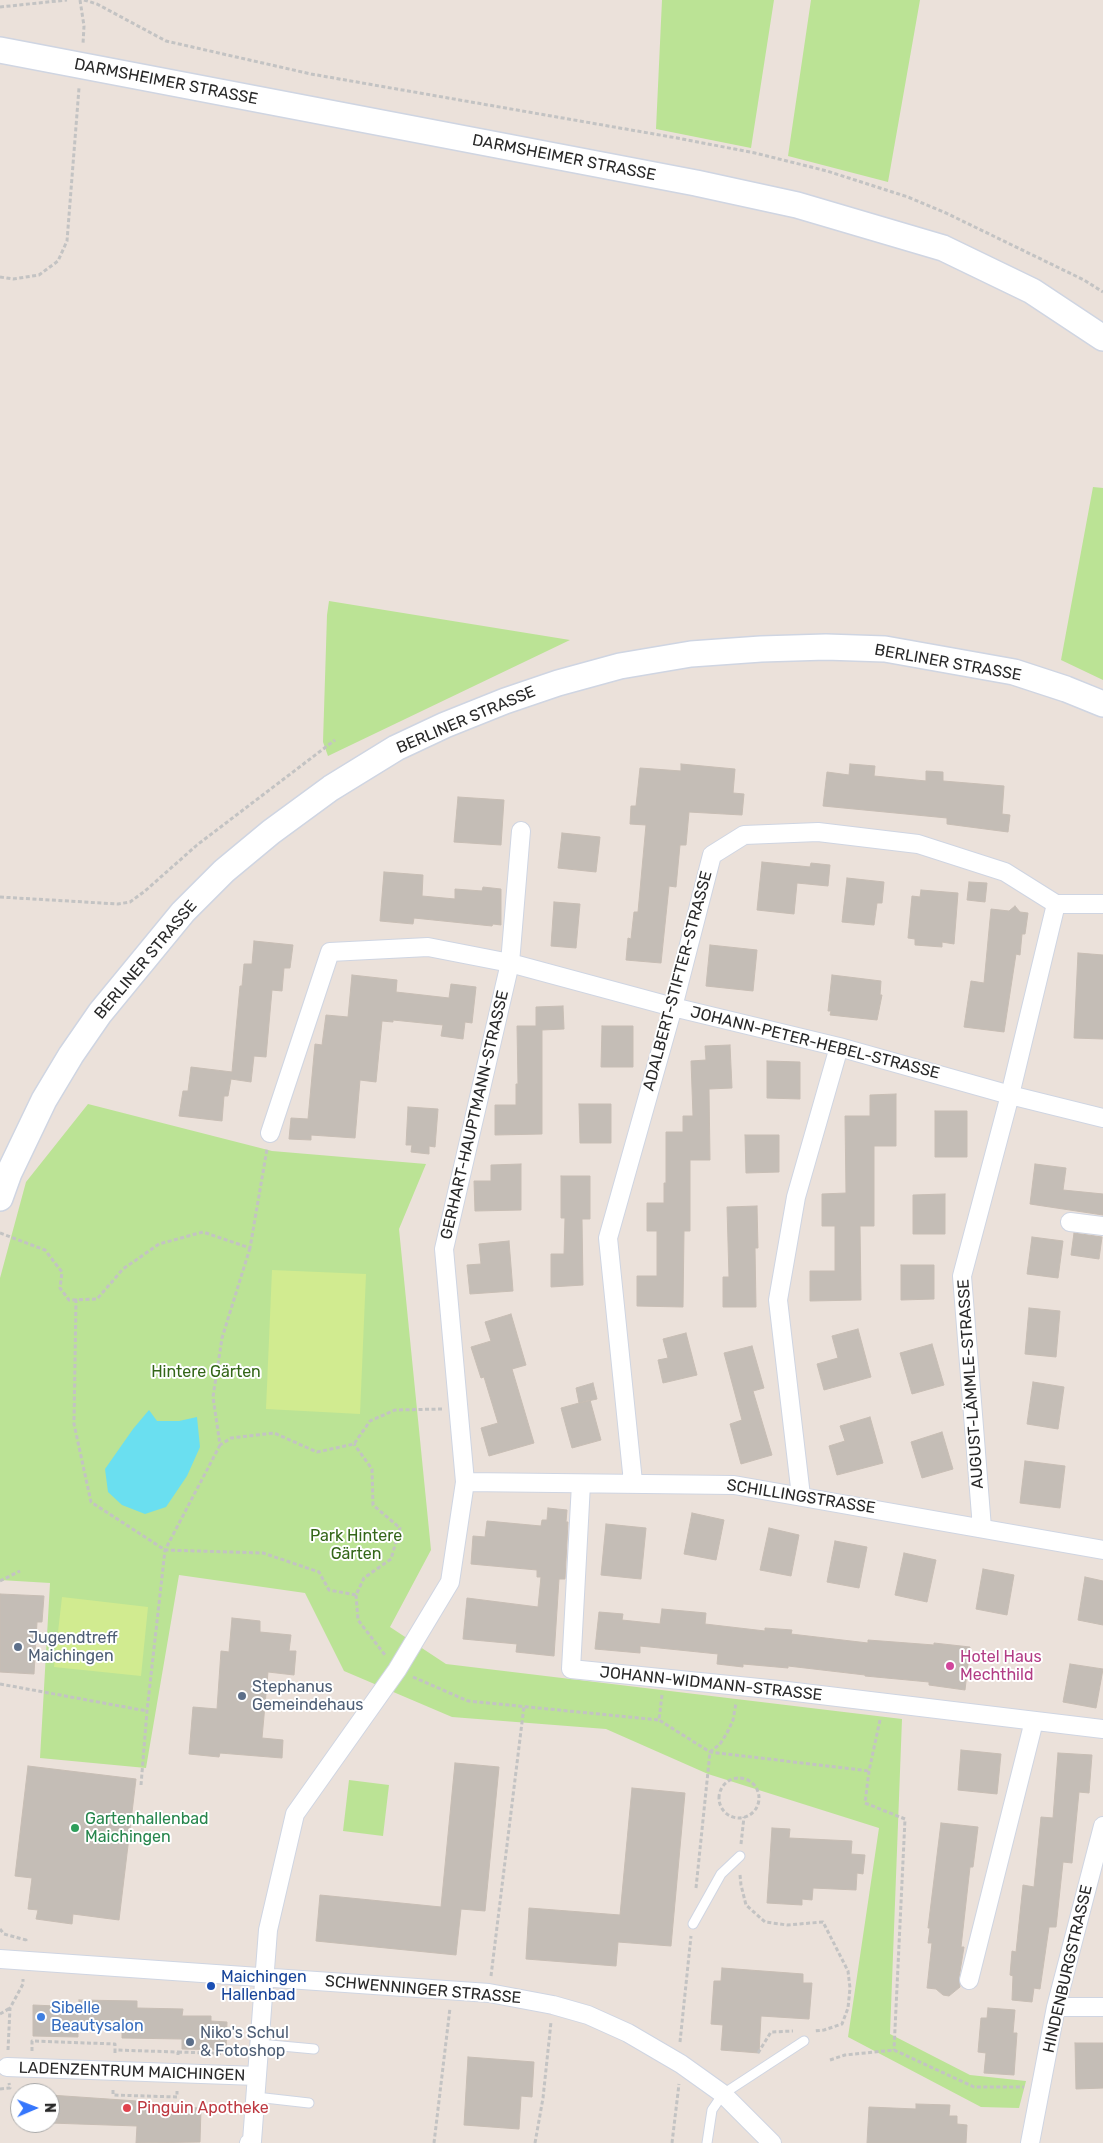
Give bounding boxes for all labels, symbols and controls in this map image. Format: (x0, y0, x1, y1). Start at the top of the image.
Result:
street label: DARMSHEIMER STRASSE (73, 55, 259, 109)
street label: DARMSHEIMER STRASSE (471, 131, 657, 185)
street label: BERLINER STRASSE (873, 641, 1023, 685)
street label: BERLINER STRASSE (394, 682, 538, 758)
street label: ADALBERT-STIFTER-STRASSE (639, 869, 717, 1093)
street label: BERLINER STRASSE (91, 897, 201, 1023)
street label: GERHART-HAUPTMANN-STRASSE (437, 989, 513, 1241)
street label: JOHANN-PETER-HEBEL-STRASSE (688, 1003, 942, 1083)
street label: AUGUST-LÄMMLE-STRASSE (954, 1278, 988, 1490)
park label: Hintere Gärten (151, 1362, 261, 1382)
street label: SCHILLINGSTRASSE (725, 1476, 877, 1518)
park label: Park Hintere Gärten (310, 1526, 402, 1564)
place label: Jugendtreff Maichingen (28, 1628, 118, 1666)
marker: Jugendtreff Maichingen (12, 1641, 24, 1653)
place label: Hotel Haus Mechthild (960, 1647, 1042, 1685)
marker: Hotel Haus Mechthild (944, 1660, 956, 1672)
street label: JOHANN-WIDMANN-STRASSE (599, 1663, 823, 1705)
place label: Stephanus Gemeindehaus (252, 1677, 363, 1715)
marker: Stephanus Gemeindehaus (236, 1690, 248, 1702)
place label: Gartenhallenbad Maichingen (85, 1809, 209, 1847)
marker: Gartenhallenbad Maichingen (69, 1822, 81, 1834)
street label: HINDENBURGSTRASSE (1039, 1883, 1097, 2055)
place label: Maichingen Hallenbad (221, 1967, 307, 2005)
street label: SCHWENNINGER STRASSE (324, 1972, 522, 2008)
marker: Maichingen Hallenbad (205, 1980, 217, 1992)
place label: Sibelle Beautysalon (51, 1998, 144, 2036)
marker: Sibelle Beautysalon (35, 2011, 47, 2023)
place label: Niko's Schul & Fotoshop (200, 2023, 289, 2061)
marker: Niko's Schul & Fotoshop (184, 2036, 196, 2048)
street label: LADENZENTRUM MAICHINGEN (18, 2058, 246, 2086)
north arrow (10, 2083, 60, 2133)
place label: Pinguin Apotheke (137, 2098, 269, 2118)
marker: Pinguin Apotheke (121, 2102, 133, 2114)
text: N (41, 2103, 58, 2113)

